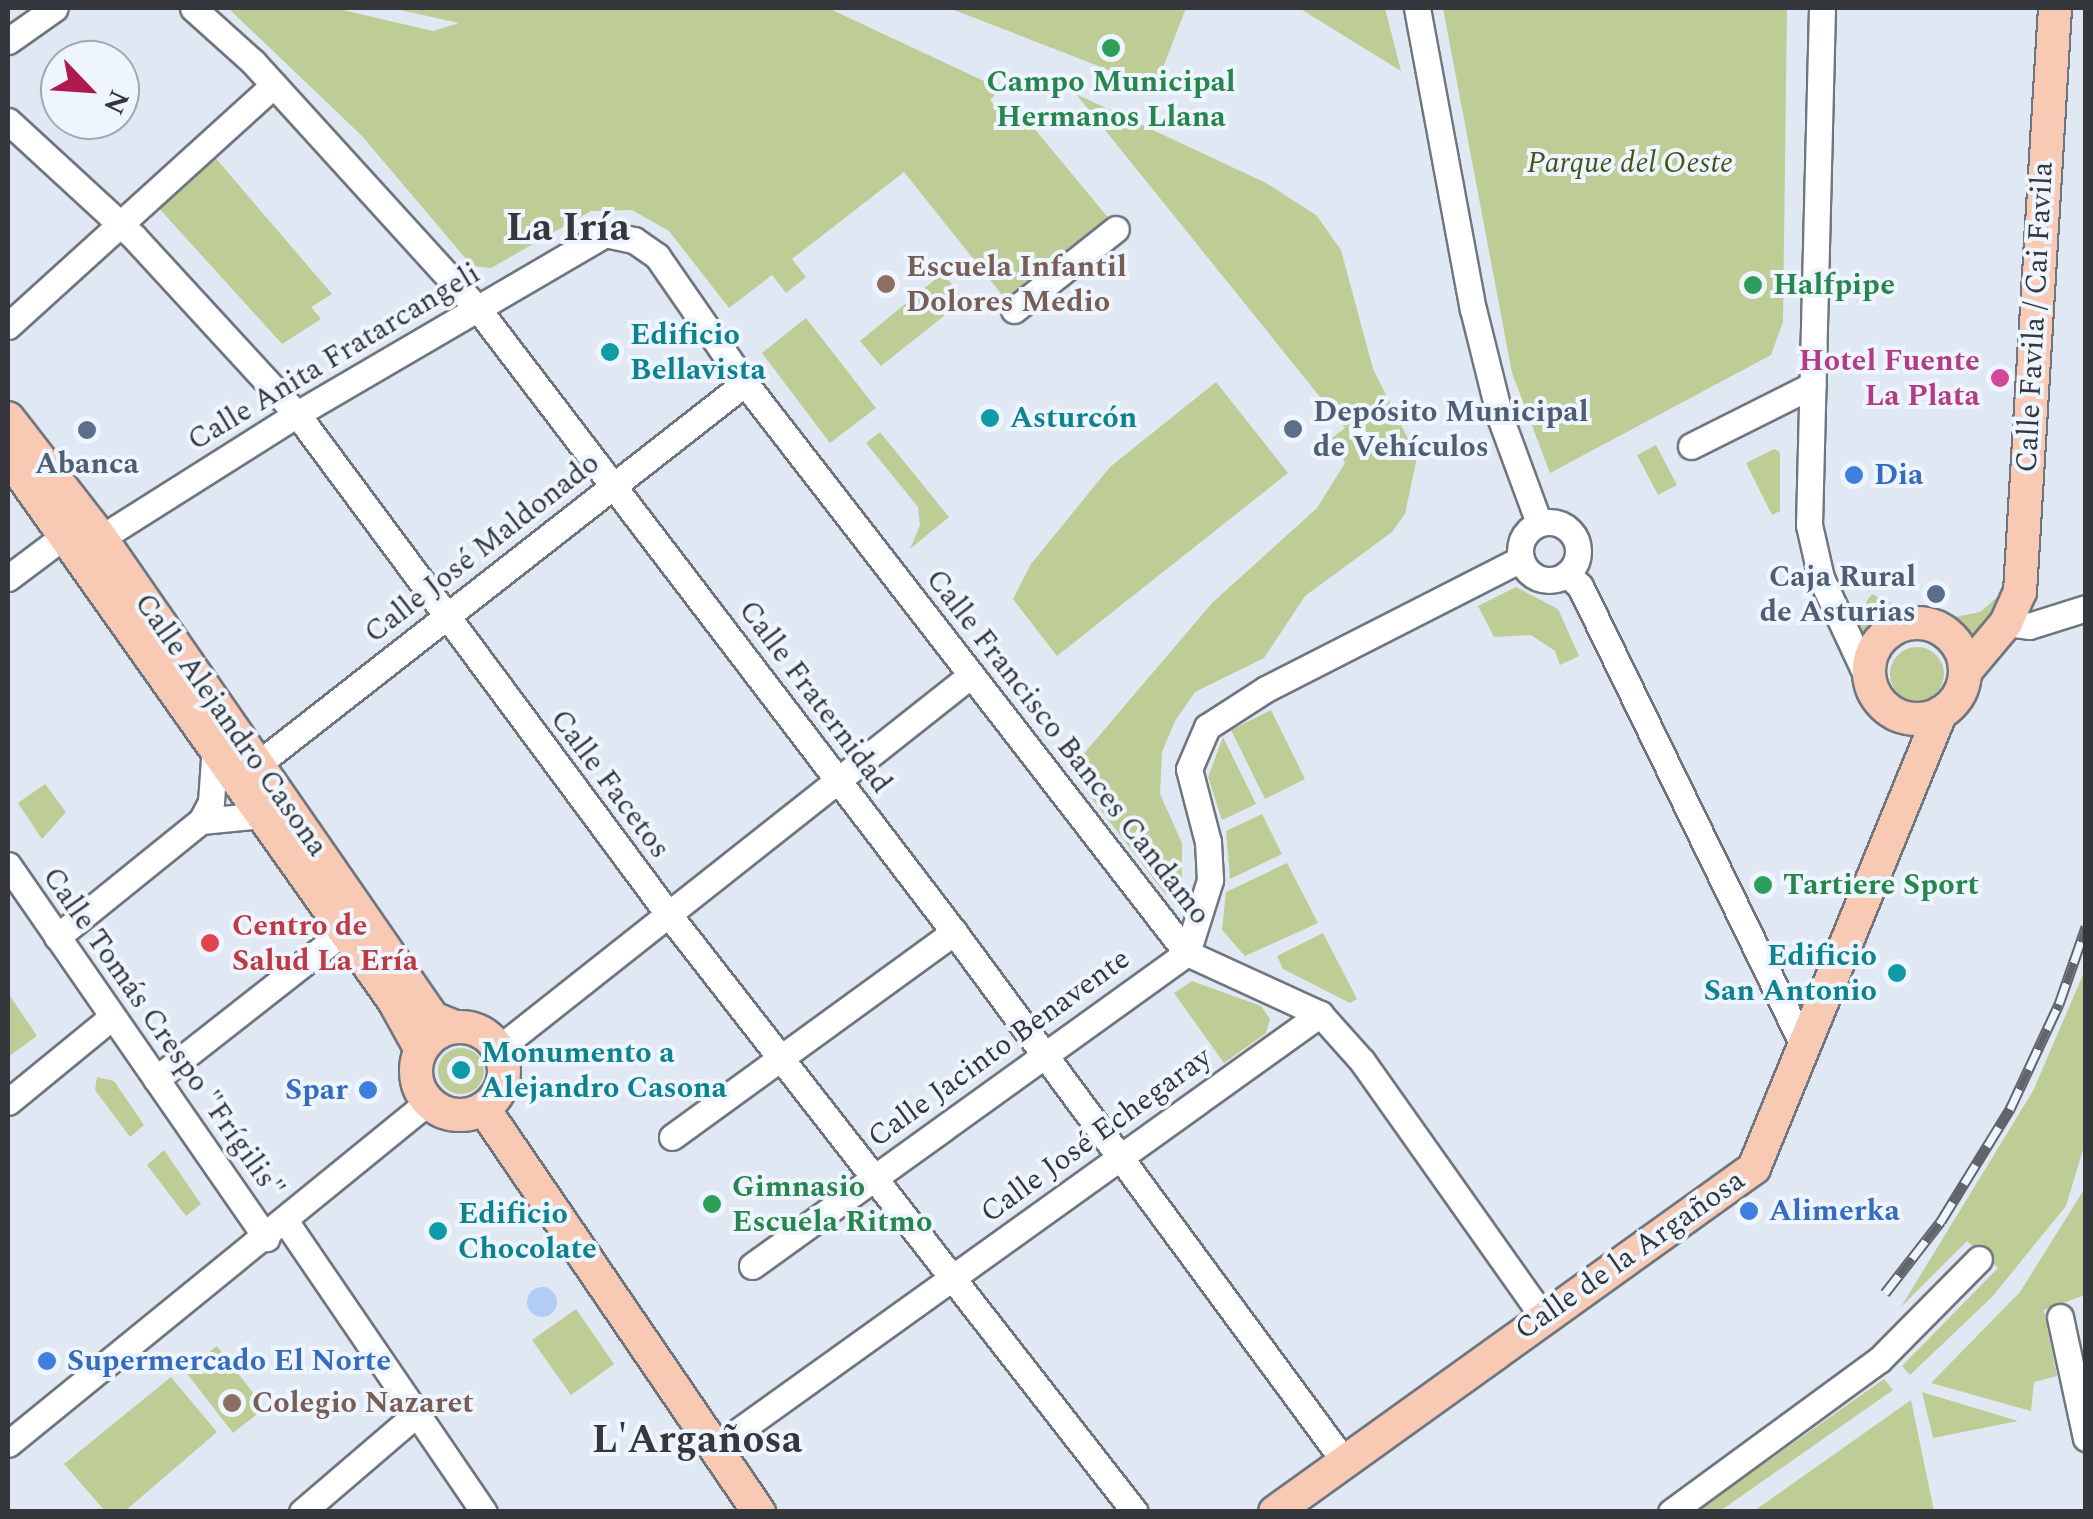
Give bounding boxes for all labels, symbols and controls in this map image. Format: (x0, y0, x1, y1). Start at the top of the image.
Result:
marker: Campo Municipal Hermanos Llana (1100, 37, 1122, 59)
north arrow (40, 40, 140, 140)
place label: Campo Municipal Hermanos Llana (986, 64, 1236, 134)
text: N (92, 83, 140, 121)
park label: Parque del Oeste (1527, 145, 1733, 181)
street label: Calle Favila / Cai Favila (2009, 161, 2061, 473)
district label: La Iría (506, 205, 630, 253)
place label: Escuela Infantil Dolores Medio (906, 249, 1127, 320)
street label: Calle Anita Fratarcangeli (181, 255, 487, 459)
place label: Halfpipe (1773, 267, 1895, 303)
marker: Escuela Infantil Dolores Medio (875, 273, 897, 295)
marker: Halfpipe (1742, 274, 1764, 296)
place label: Edificio Bellavista (630, 317, 766, 388)
marker: Edificio Bellavista (599, 341, 621, 363)
place label: Hotel Fuente La Plata (1799, 343, 1980, 414)
marker: Hotel Fuente La Plata (1989, 367, 2011, 389)
place label: Depósito Municipal de Vehículos (1313, 394, 1588, 464)
place label: Asturcón (1010, 400, 1137, 436)
marker: Asturcón (979, 407, 1001, 429)
marker: Depósito Municipal de Vehículos (1282, 418, 1304, 440)
marker: Abanca (76, 419, 98, 441)
street label: Calle José Maldonado (357, 445, 607, 651)
place label: Abanca (35, 446, 139, 482)
place label: Dia (1874, 457, 1923, 493)
marker: Dia (1843, 464, 1865, 486)
place label: Caja Rural de Asturias (1760, 559, 1916, 630)
street label: Calle Francisco Bances Candamo (918, 562, 1218, 932)
marker: Caja Rural de Asturias (1925, 583, 1947, 605)
street label: Calle Alejandro Casona (126, 586, 336, 864)
street label: Calle Fraternidad (731, 593, 899, 801)
street label: Calle Facetos (542, 702, 678, 866)
street label: Calle Tomás Crespo "Frígilis" (35, 860, 291, 1206)
place label: Tartiere Sport (1783, 867, 1979, 903)
marker: Tartiere Sport (1752, 874, 1774, 896)
place label: Centro de Salud La Ería (232, 908, 418, 978)
marker: Centro de Salud La Ería (197, 930, 223, 956)
place label: Edificio San Antonio (1704, 938, 1877, 1008)
street label: Calle Jacinto Benavente (861, 941, 1137, 1155)
marker: Edificio San Antonio (1886, 962, 1908, 984)
place label: Monumento a Alejandro Casona (481, 1035, 727, 1106)
street label: Calle José Echegaray (974, 1039, 1218, 1231)
marker: Monumento a Alejandro Casona (450, 1059, 472, 1081)
place label: Spar (285, 1072, 348, 1108)
marker: Spar (357, 1079, 379, 1101)
street label: Calle de la Argañosa (1508, 1162, 1752, 1348)
place label: Gimnasio Escuela Ritmo (732, 1169, 932, 1240)
marker: Gimnasio Escuela Ritmo (701, 1193, 723, 1215)
place label: Alimerka (1769, 1193, 1900, 1229)
place label: Edificio Chocolate (458, 1196, 597, 1266)
marker: Alimerka (1738, 1200, 1760, 1222)
marker: Edificio Chocolate (427, 1220, 449, 1242)
place label: Supermercado El Norte (67, 1343, 391, 1379)
marker: Supermercado El Norte (36, 1350, 58, 1372)
place label: Colegio Nazaret (252, 1385, 474, 1421)
marker: Colegio Nazaret (221, 1392, 243, 1414)
district label: L'Argañosa (592, 1417, 802, 1465)

